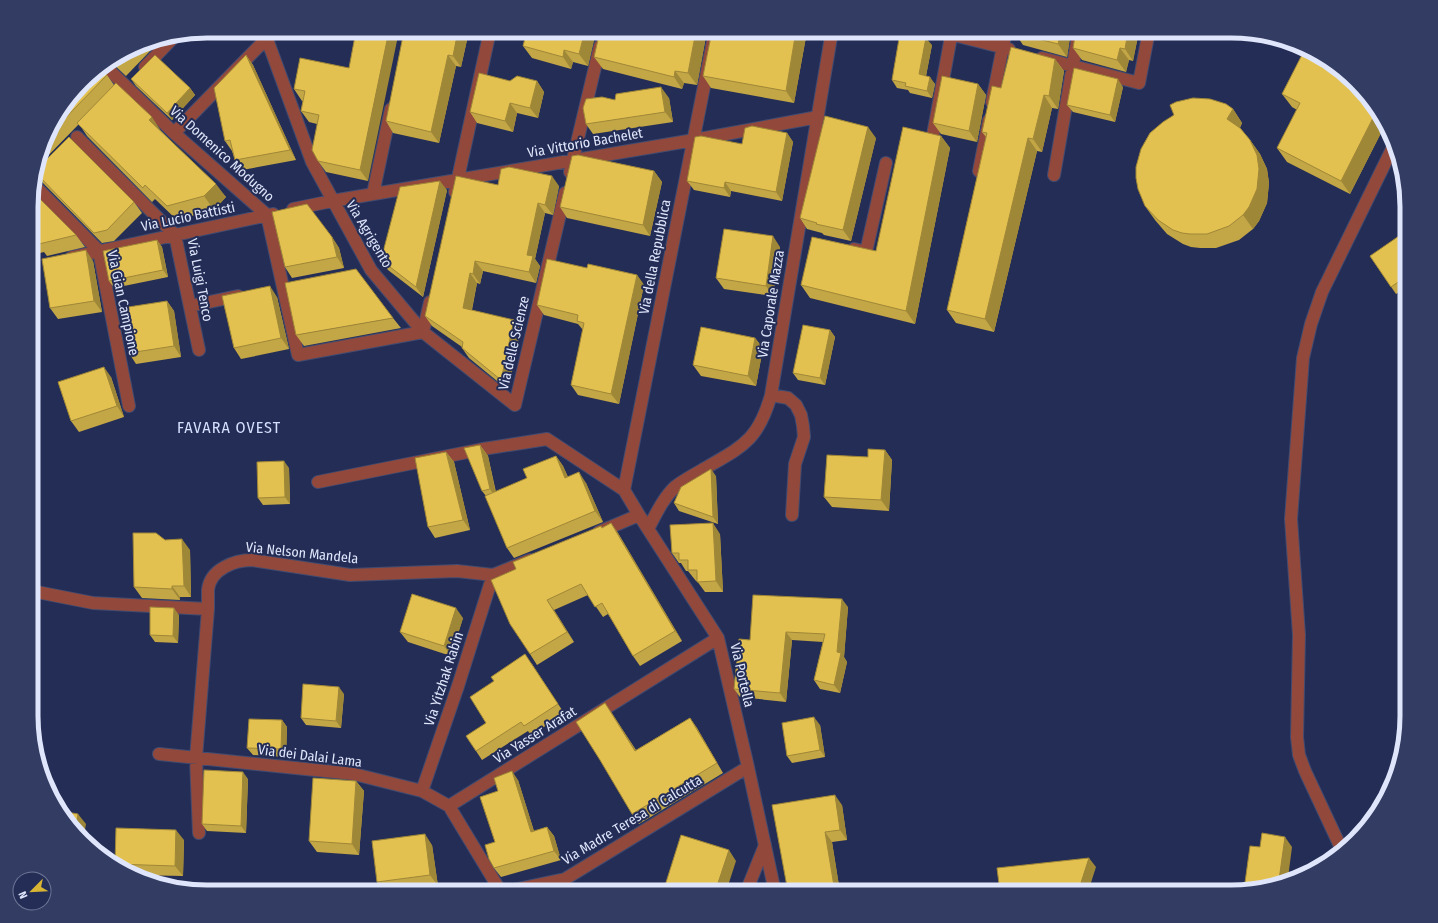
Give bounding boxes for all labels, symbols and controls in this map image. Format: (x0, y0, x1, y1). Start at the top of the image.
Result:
street label: Via Domenico Modugno (166, 103, 278, 205)
street label: Via Vittorio Bachelet (526, 124, 644, 162)
street label: Via Agrigento (342, 197, 396, 271)
street label: Via della Repubblica (636, 198, 674, 316)
street label: Via Lucio Battisti (139, 199, 237, 235)
street label: Via Luigi Tenco (184, 237, 216, 323)
street label: Via Gian Campione (104, 249, 142, 357)
street label: Via Caporale Mazza (754, 249, 788, 359)
street label: Via delle Scienze (495, 294, 533, 392)
district label: FAVARA OVEST (177, 418, 281, 437)
street label: Via Nelson Mandela (245, 539, 359, 567)
street label: Via Yitzhak Rabin (421, 630, 467, 728)
street label: Via Portella (726, 641, 758, 709)
street label: Via Yasser Arafat (490, 703, 580, 767)
street label: Via dei Dalai Lama (257, 741, 363, 771)
street label: Via Madre Teresa di Calcutta (559, 771, 705, 869)
north arrow (12, 871, 52, 911)
text: N (16, 889, 31, 901)

